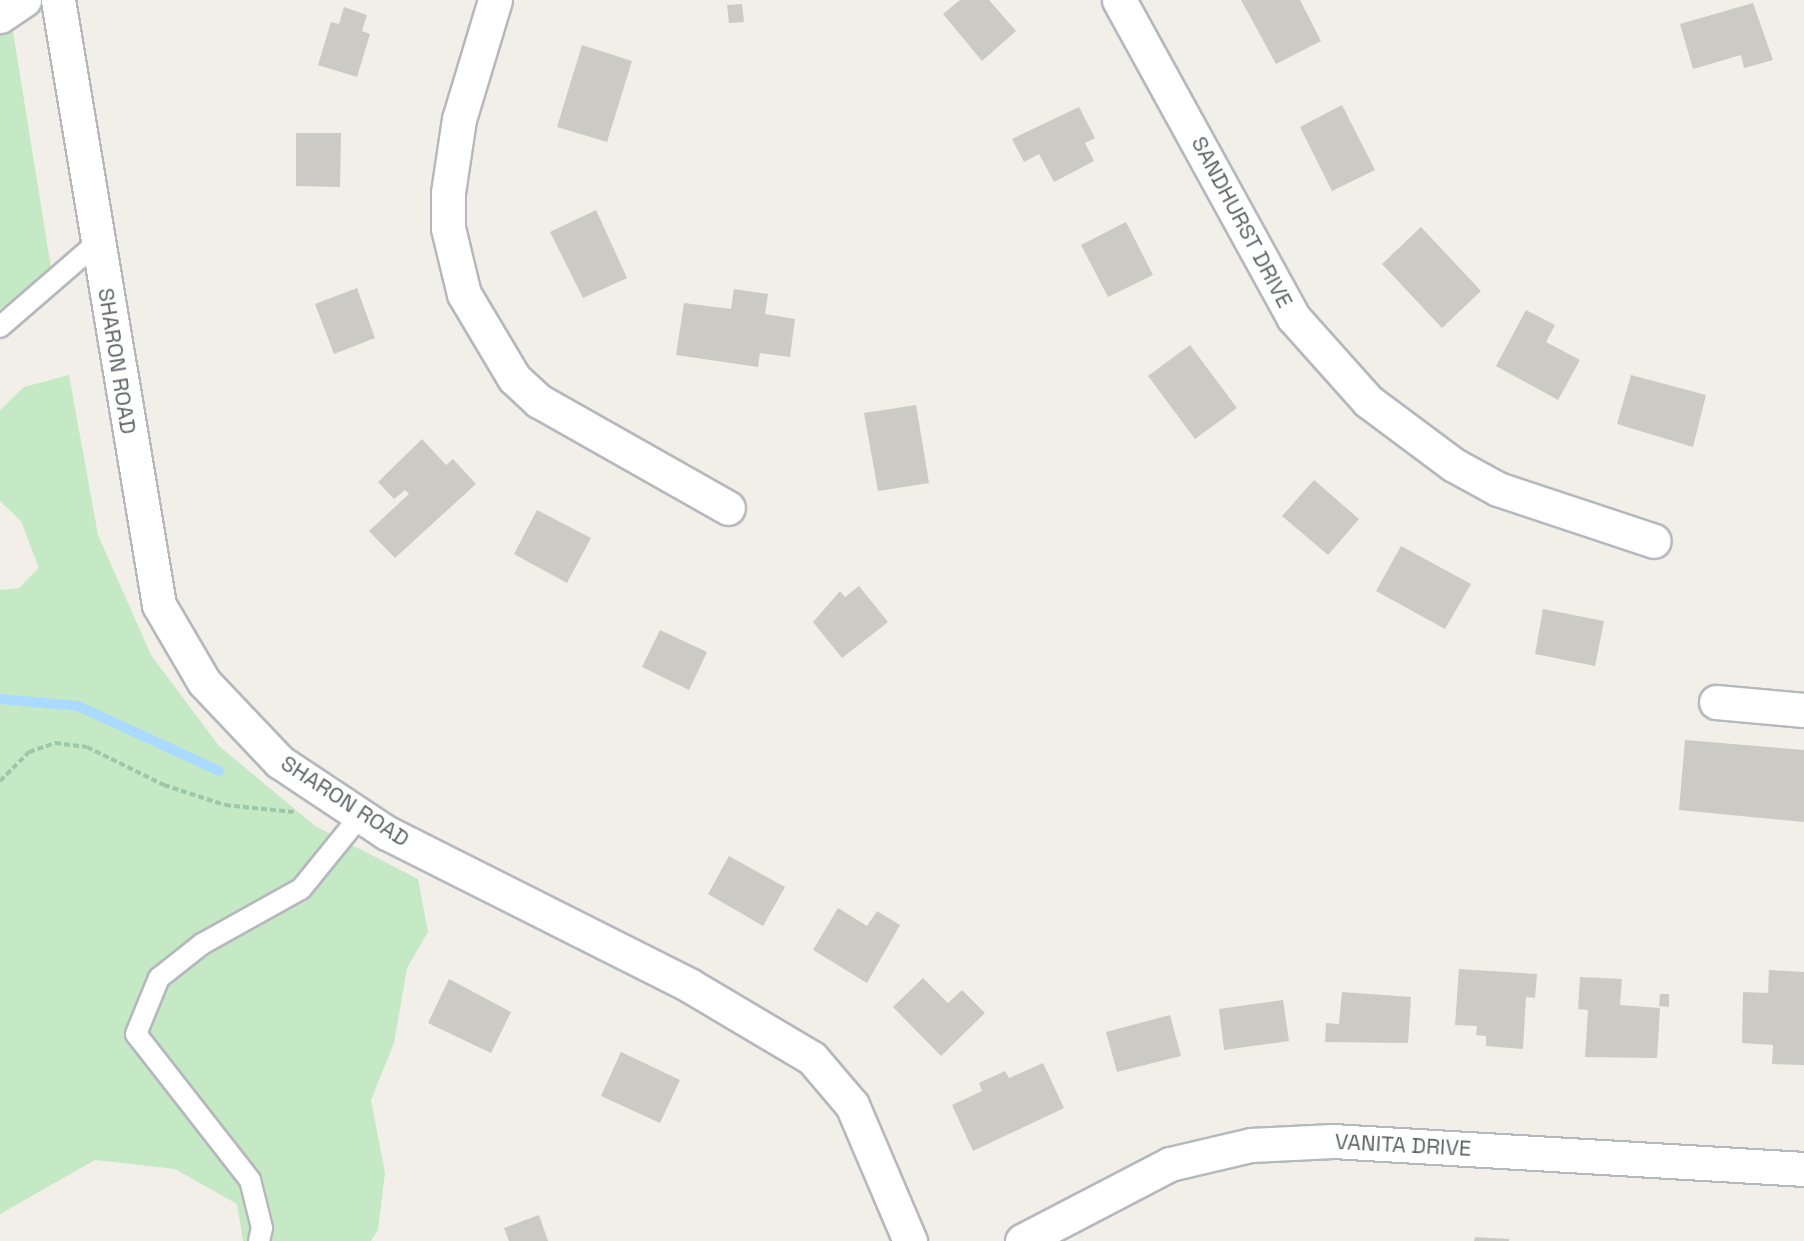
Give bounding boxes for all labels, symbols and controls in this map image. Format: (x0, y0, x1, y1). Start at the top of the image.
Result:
street label: SANDHURST DRIVE (1186, 132, 1298, 312)
street label: SHARON ROAD (92, 286, 142, 436)
street label: SHARON ROAD (276, 750, 414, 852)
street label: VANITA DRIVE (1334, 1128, 1472, 1162)

